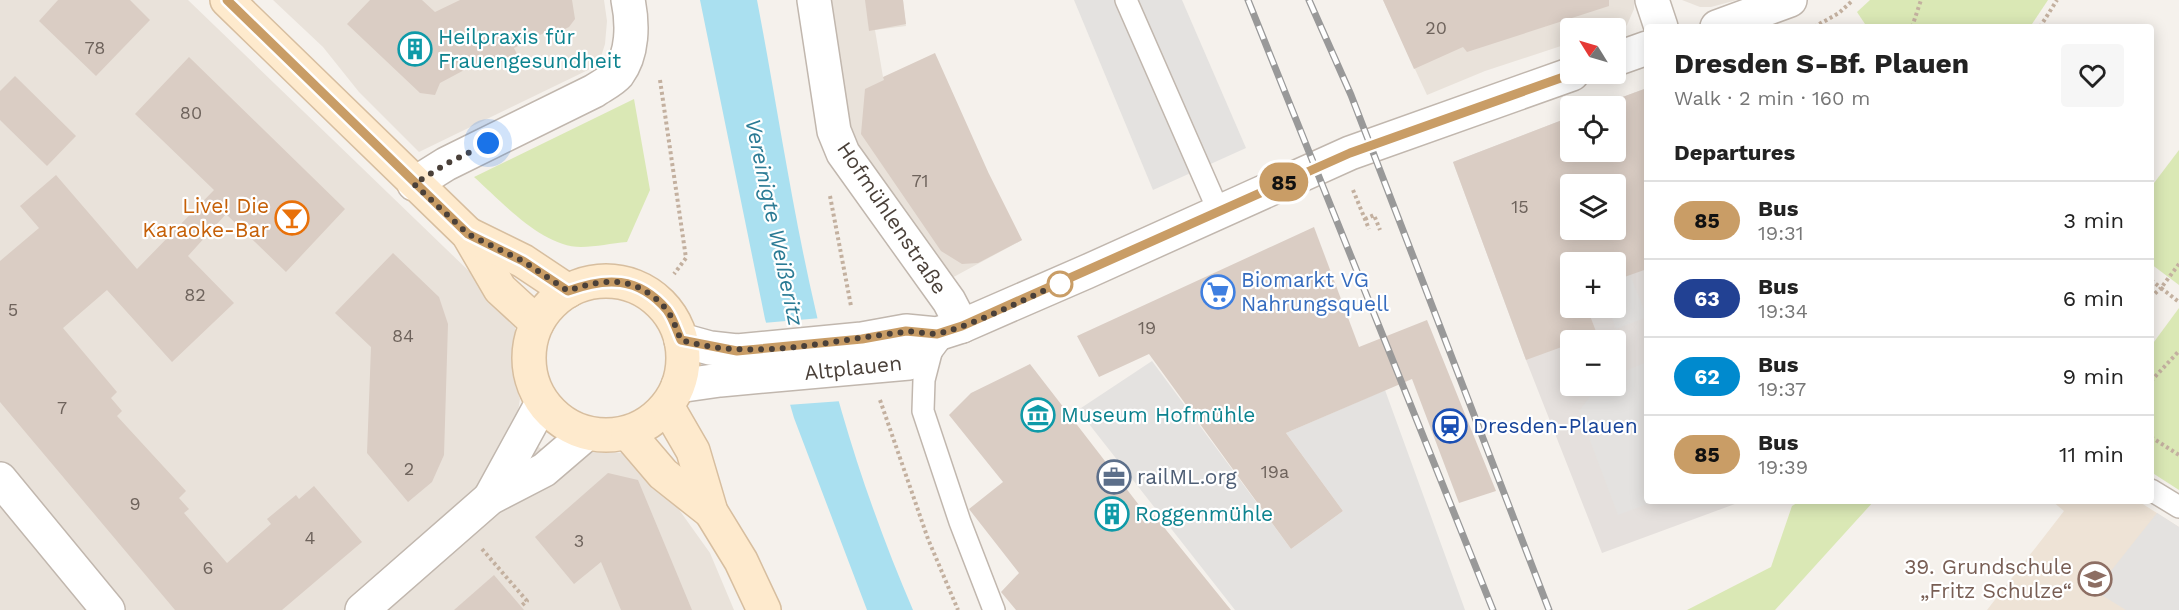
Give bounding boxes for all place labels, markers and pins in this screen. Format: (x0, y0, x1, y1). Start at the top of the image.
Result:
place label: Heilpraxis für Frauengesundheit (438, 24, 621, 73)
building icon: Heilpraxis für Frauengesundheit (397, 31, 433, 67)
place label: Live! Die Karaoke-Bar (142, 193, 269, 242)
bar icon: Live! Die Karaoke-Bar (274, 200, 310, 236)
place label: Biomarkt VG Nahrungsquell (1241, 267, 1390, 316)
unlabelled marker (1047, 271, 1073, 297)
supermarket icon: Biomarkt VG Nahrungsquell (1200, 274, 1236, 310)
museum icon: Museum Hofmühle (1020, 397, 1056, 433)
place label: Museum Hofmühle (1061, 402, 1255, 427)
station icon: Dresden-Plauen (1432, 408, 1468, 444)
place label: Dresden-Plauen (1473, 413, 1638, 438)
office icon: railML.org (1096, 459, 1132, 495)
place label: railML.org (1137, 464, 1237, 489)
building icon: Roggenmühle (1094, 496, 1130, 532)
place label: Roggenmühle (1135, 501, 1273, 526)
place label: 39. Grundschule „Fritz Schulze“ (1904, 554, 2072, 603)
school or university icon: 39. Grundschule „Fritz Schulze“ (2077, 561, 2113, 597)

